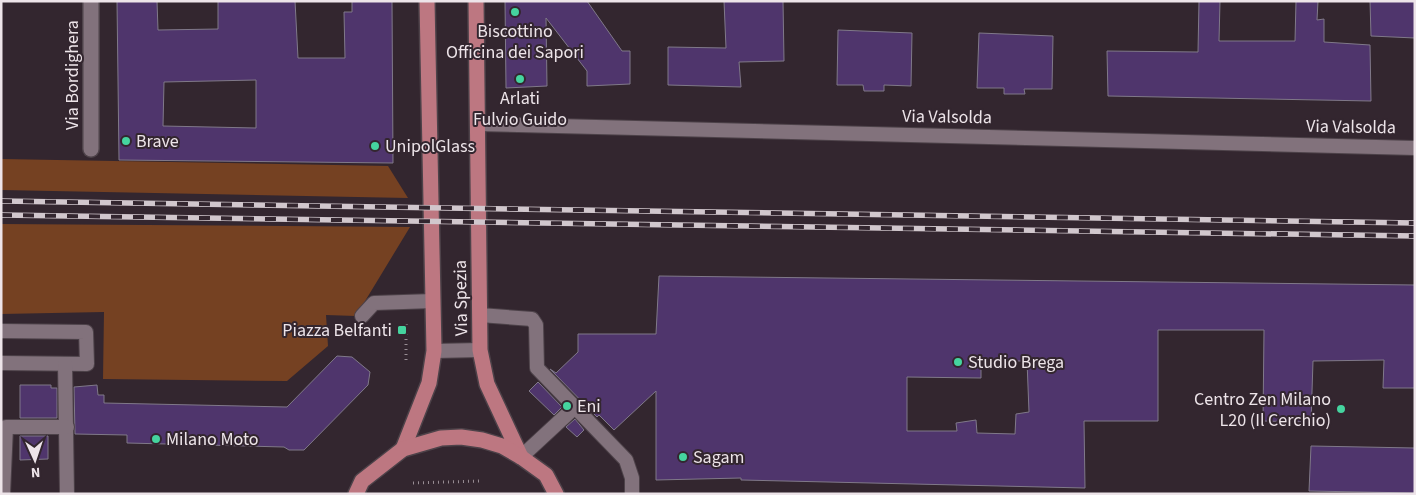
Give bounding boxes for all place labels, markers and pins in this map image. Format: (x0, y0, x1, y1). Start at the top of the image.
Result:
marker: Biscottino Officina dei Sapori (509, 6, 521, 18)
place label: Biscottino Officina dei Sapori (446, 19, 584, 65)
marker: Arlati Fulvio Guido (514, 73, 526, 85)
place label: Arlati Fulvio Guido (473, 86, 567, 132)
place label: Brave (136, 129, 179, 154)
place label: UnipolGlass (385, 134, 475, 159)
marker: Brave (120, 135, 132, 147)
marker: UnipolGlass (369, 140, 381, 152)
place label: Piazza Belfanti (282, 318, 392, 343)
marker: Piazza Belfanti (396, 324, 408, 336)
place label: Studio Brega (968, 350, 1064, 375)
marker: Studio Brega (952, 356, 964, 368)
place label: Centro Zen Milano L20 (Il Cerchio) (1194, 387, 1331, 433)
place label: Eni (577, 394, 601, 419)
marker: Eni (561, 400, 573, 412)
marker: Centro Zen Milano L20 (Il Cerchio) (1335, 403, 1347, 415)
place label: Milano Moto (166, 427, 259, 452)
marker: Milano Moto (150, 433, 162, 445)
place label: Sagam (693, 445, 744, 470)
marker: Sagam (677, 451, 689, 463)

